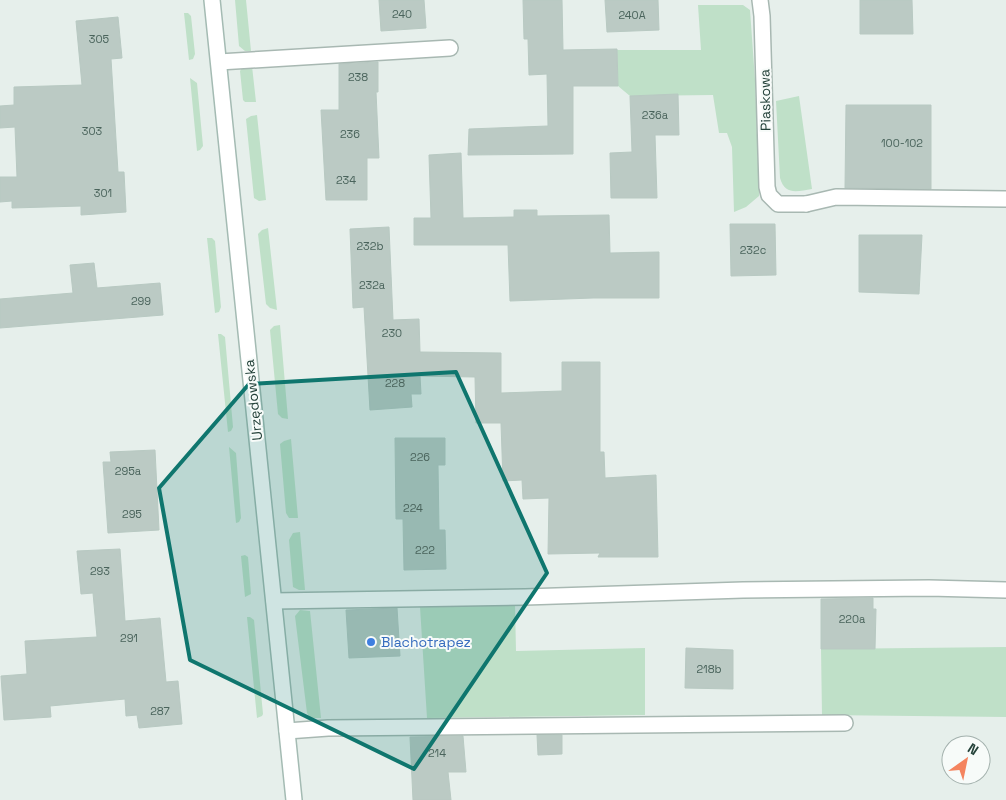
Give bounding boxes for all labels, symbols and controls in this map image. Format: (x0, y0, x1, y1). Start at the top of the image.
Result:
house number: 240 (392, 7, 412, 21)
house number: 240A (618, 8, 646, 22)
house number: 305 (89, 32, 110, 46)
street label: Piaskowa (755, 69, 775, 131)
house number: 238 (348, 70, 368, 84)
house number: 236a (642, 108, 669, 122)
house number: 303 (82, 124, 103, 138)
house number: 236 (340, 127, 360, 141)
house number: 100-102 (881, 136, 923, 150)
house number: 234 (336, 173, 356, 187)
house number: 301 (94, 186, 112, 200)
house number: 232b (357, 239, 383, 253)
house number: 232c (740, 243, 766, 257)
house number: 232a (359, 278, 386, 292)
house number: 299 (131, 294, 151, 308)
house number: 230 (382, 326, 402, 340)
street label: Urzędowska (240, 359, 266, 441)
house number: 228 (385, 376, 405, 390)
house number: 226 (410, 450, 430, 464)
house number: 295a (115, 464, 142, 478)
house number: 224 (403, 501, 423, 515)
house number: 295 (122, 507, 142, 521)
house number: 222 (415, 543, 435, 557)
house number: 293 (90, 564, 110, 578)
house number: 220a (839, 612, 866, 626)
house number: 291 (120, 631, 138, 645)
place label: Blachotrapez (381, 633, 471, 651)
marker: Blachotrapez (365, 636, 377, 648)
house number: 218b (696, 662, 722, 676)
house number: 287 (150, 704, 170, 718)
north arrow (941, 735, 991, 785)
text: N (964, 739, 982, 759)
house number: 214 (428, 746, 446, 760)

